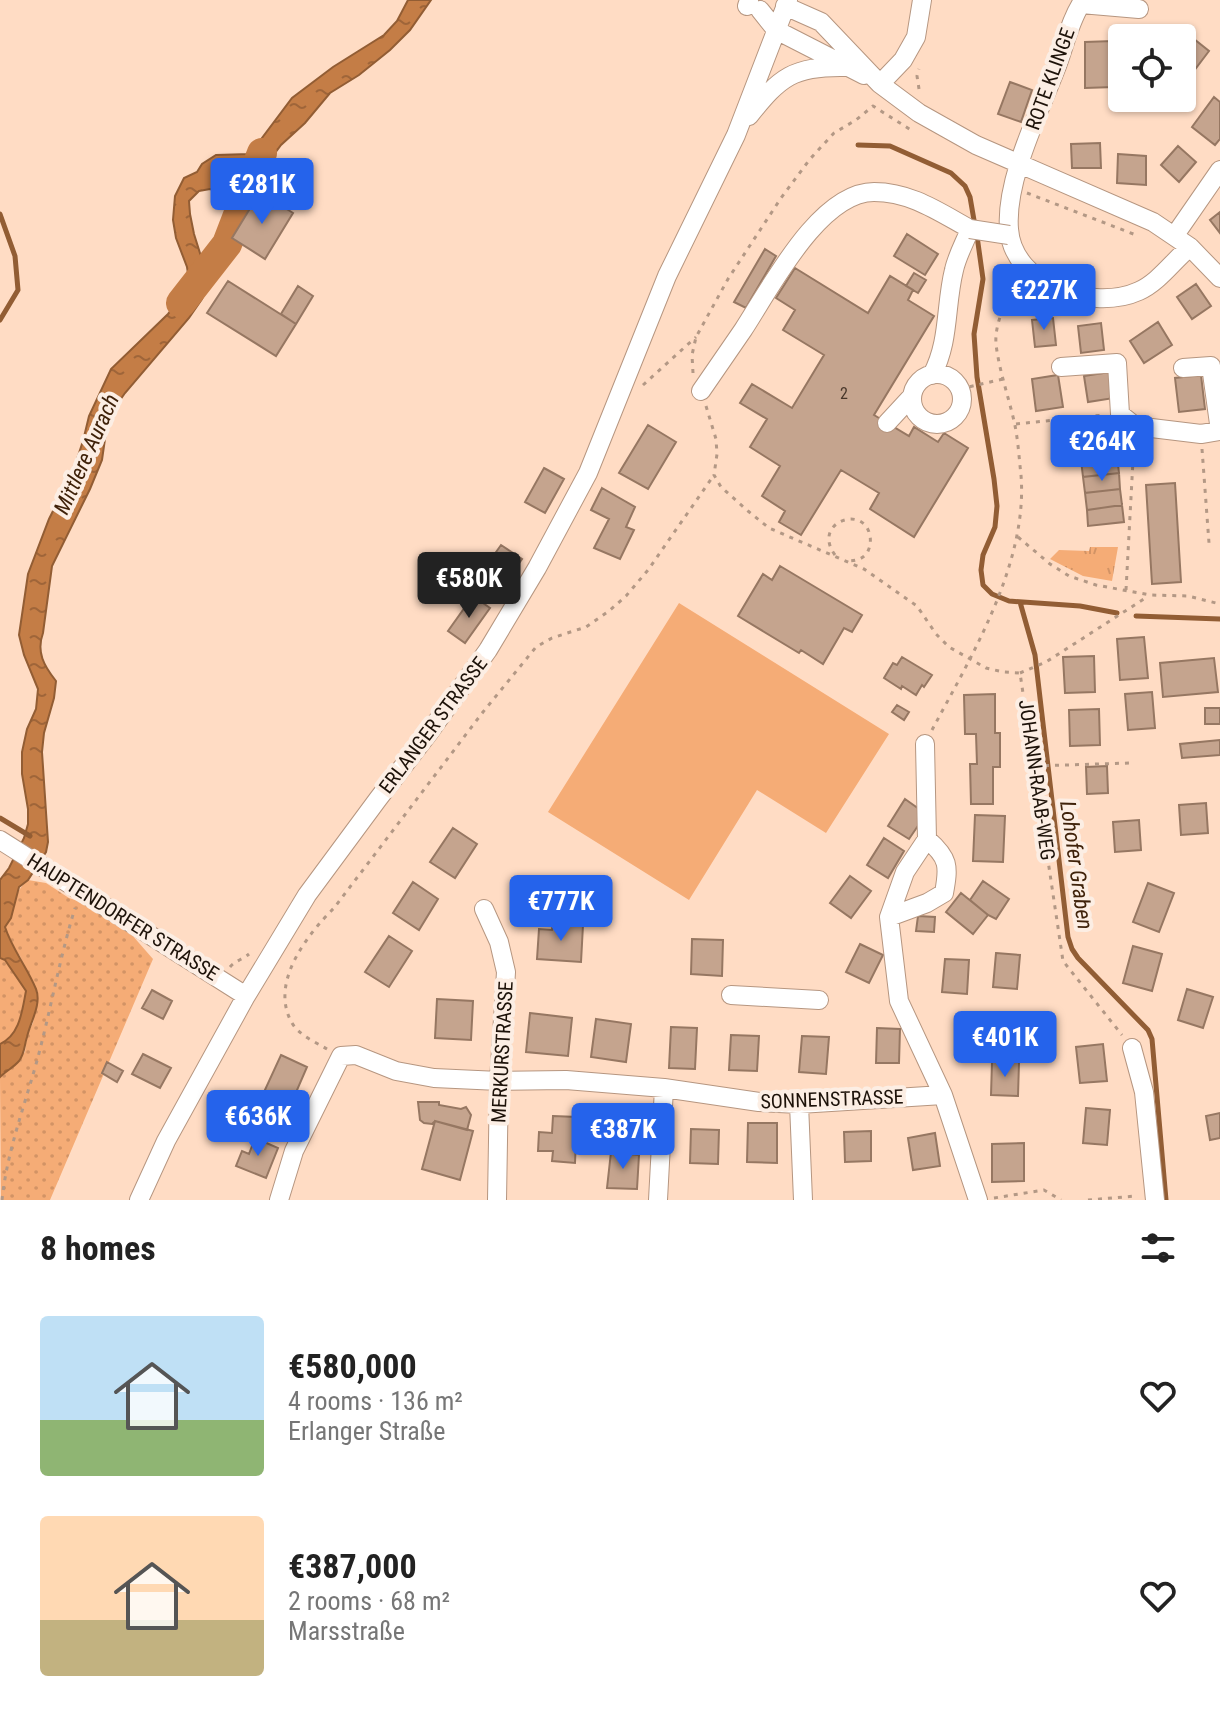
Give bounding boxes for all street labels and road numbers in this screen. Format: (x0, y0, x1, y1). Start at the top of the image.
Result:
street label: ROTE KLINGE (1020, 25, 1080, 133)
street label: ERLANGER STRASSE (374, 652, 492, 798)
street label: JOHANN-RAAB-WEG (1014, 698, 1060, 862)
street label: HAUPTENDORFER STRASSE (23, 848, 223, 986)
street label: MERKURSTRASSE (486, 980, 518, 1124)
street label: SONNENSTRASSE (760, 1085, 904, 1113)

